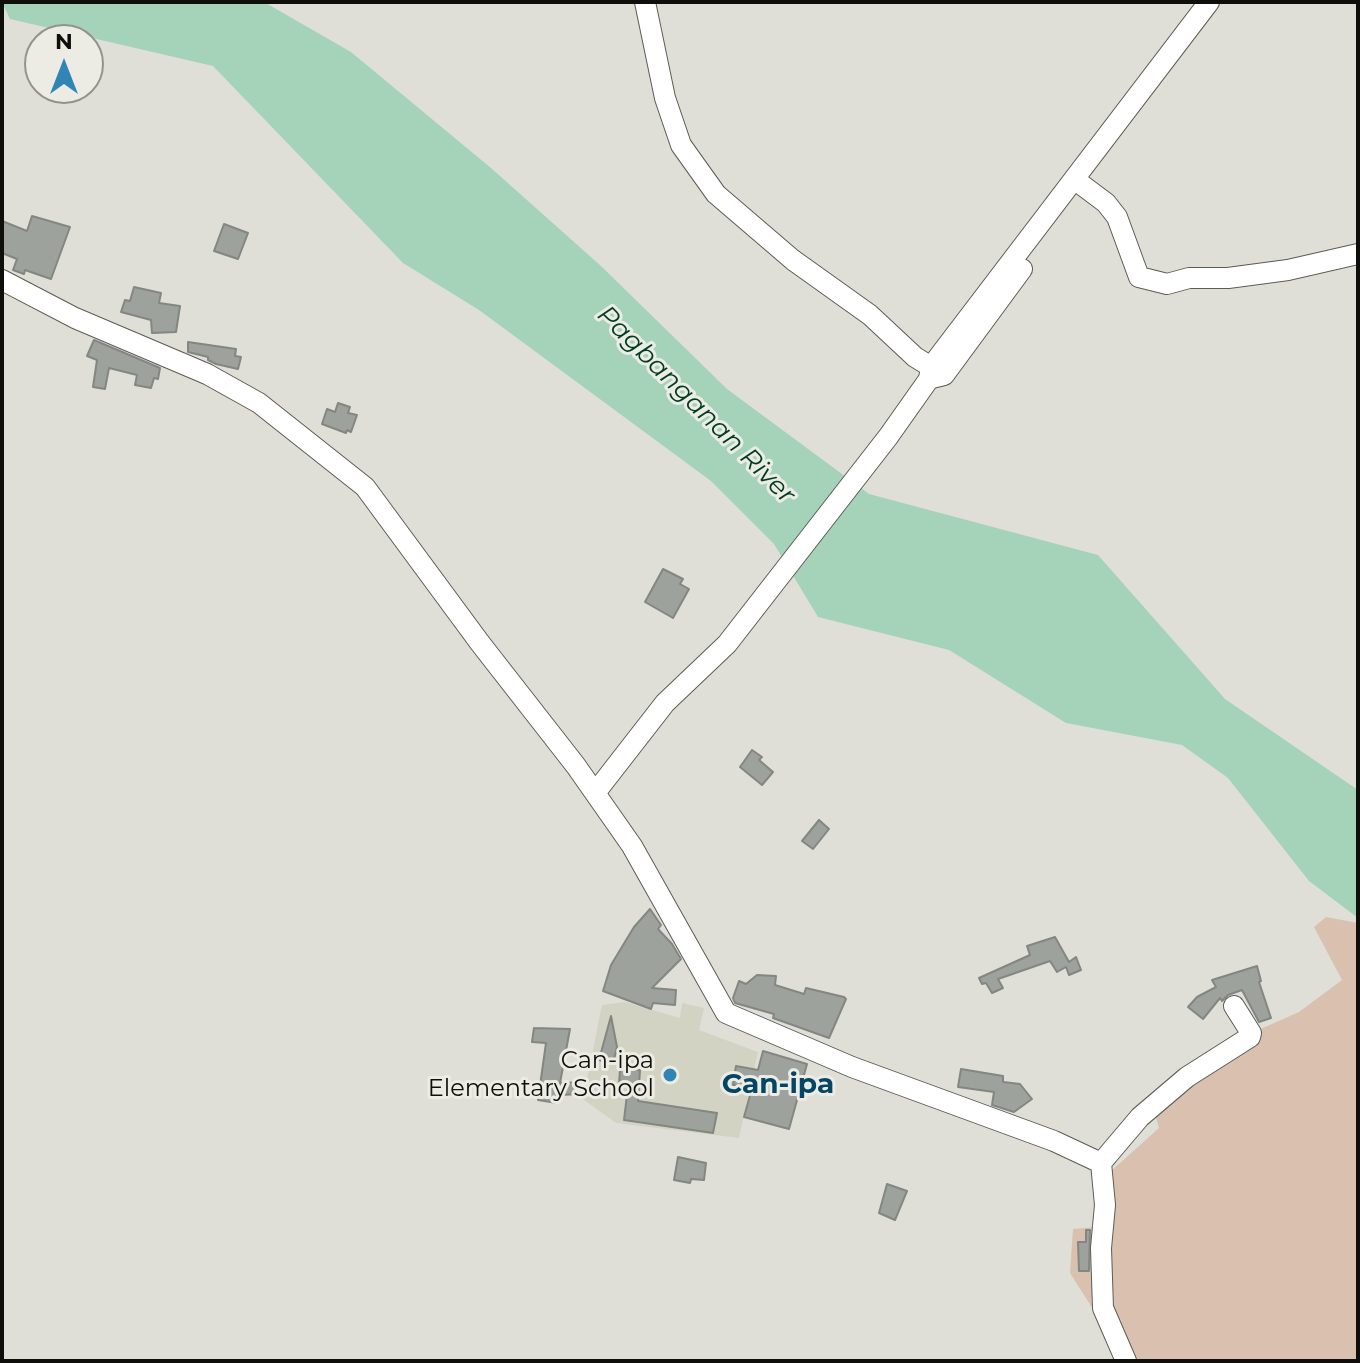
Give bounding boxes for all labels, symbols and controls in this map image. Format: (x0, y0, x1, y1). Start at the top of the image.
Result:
north arrow (24, 24, 104, 104)
text: N (55, 28, 73, 55)
water label: Pagbanganan River (590, 299, 802, 511)
place label: Can-ipa Elementary School (428, 1047, 654, 1103)
marker: Can-ipa Elementary School (661, 1066, 679, 1084)
district label: Can-ipa (722, 1068, 834, 1102)

